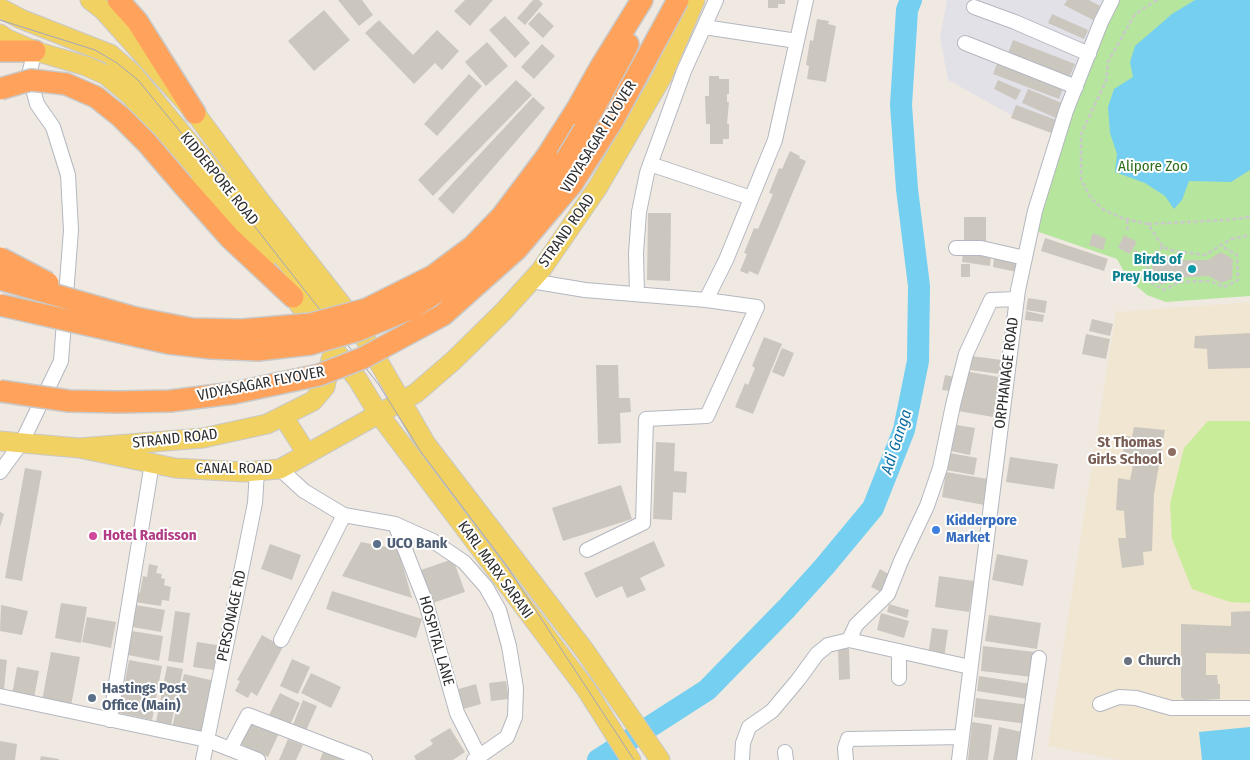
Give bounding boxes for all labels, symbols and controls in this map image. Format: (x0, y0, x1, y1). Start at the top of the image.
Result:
street label: VIDYASAGAR FLYOVER (557, 78, 641, 196)
street label: KIDDERPORE ROAD (176, 129, 262, 229)
park label: Alipore Zoo (1118, 158, 1188, 176)
street label: STRAND ROAD (535, 191, 599, 271)
place label: Birds of Prey House (1112, 251, 1182, 286)
marker: Birds of Prey House (1186, 263, 1198, 275)
street label: ORPHANAGE ROAD (991, 316, 1023, 430)
street label: VIDYASAGAR FLYOVER (196, 363, 326, 405)
water label: Adi Ganga (878, 407, 916, 477)
street label: STRAND ROAD (132, 426, 218, 452)
place label: St Thomas Girls School (1088, 434, 1162, 469)
marker: St Thomas Girls School (1166, 446, 1178, 458)
street label: CANAL ROAD (196, 460, 272, 478)
place label: Kidderpore Market (946, 512, 1017, 547)
street label: KARL MARX SARANI (454, 518, 536, 622)
marker: Kidderpore Market (930, 524, 942, 536)
place label: Hotel Radisson (103, 527, 197, 545)
marker: Hotel Radisson (87, 530, 99, 542)
place label: UCO Bank (387, 535, 447, 553)
marker: UCO Bank (371, 538, 383, 550)
street label: PERSONAGE RD (214, 569, 250, 663)
street label: HOSPITAL LANE (415, 594, 457, 688)
place label: Church (1138, 652, 1181, 670)
marker: Church (1122, 655, 1134, 667)
place label: Hastings Post Office (Main) (102, 680, 187, 715)
marker: Hastings Post Office (Main) (86, 692, 98, 704)

